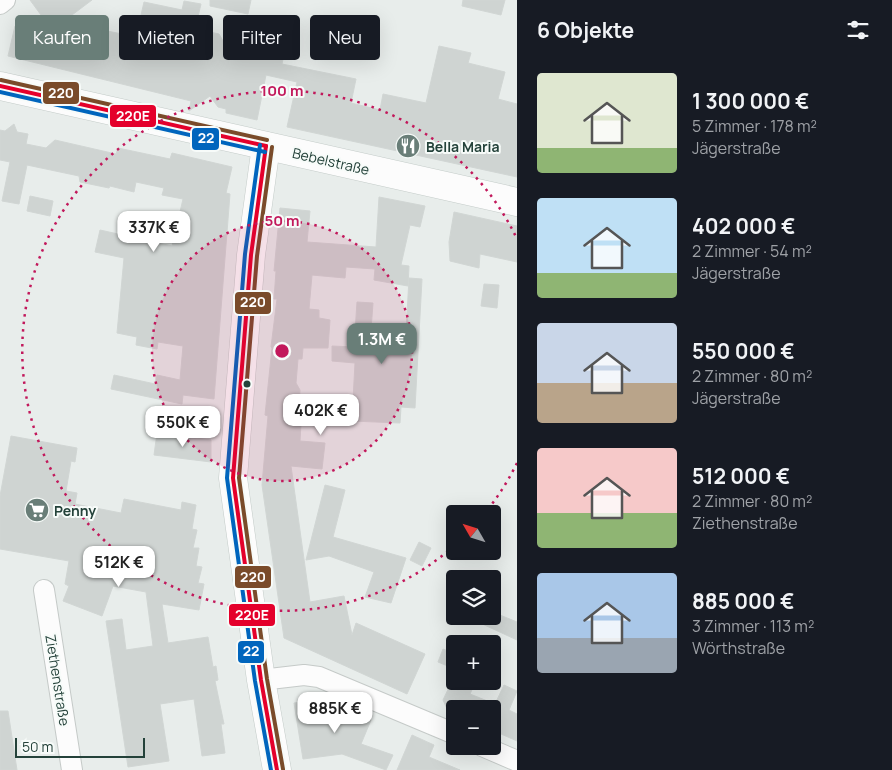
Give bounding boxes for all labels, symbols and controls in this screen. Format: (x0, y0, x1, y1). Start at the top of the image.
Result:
chip: Kaufen (15, 15, 109, 60)
chip: Mieten (119, 15, 213, 60)
chip: Filter (223, 15, 300, 60)
chip: Neu (310, 15, 380, 60)
text: 6 Objekte (537, 16, 634, 44)
icon: filters (844, 16, 872, 44)
text: 100 m (261, 80, 303, 101)
line badge: 220 (42, 81, 80, 105)
text: 220 (48, 83, 74, 102)
text: 1 300 000 € (692, 87, 809, 115)
icon: home (577, 93, 637, 153)
line badge: 220E (109, 104, 157, 128)
text: 220E (116, 106, 150, 125)
text: 5 Zimmer · 178 m² (692, 115, 817, 137)
line badge: 22 (191, 127, 220, 151)
text: 22 (198, 128, 214, 147)
restaurant icon: Bella Maria (395, 133, 421, 159)
place label: Bella Maria (426, 137, 500, 156)
text: Jägerstraße (692, 137, 781, 159)
street label: Bebelstraße (291, 143, 371, 179)
pin: 337K € (113, 210, 195, 253)
text: 50 m (264, 210, 300, 231)
text: 402 000 € (692, 212, 795, 240)
text: 337K € (128, 216, 180, 238)
icon: home (577, 218, 637, 278)
text: 2 Zimmer · 54 m² (692, 240, 812, 262)
text: Jägerstraße (692, 262, 781, 284)
line badge: 220 (234, 291, 272, 315)
text: 220 (240, 292, 266, 311)
pin: 1.3M € (341, 322, 423, 365)
text: 1.3M € (358, 328, 406, 350)
text: 550 000 € (692, 337, 795, 365)
centre of rings (273, 342, 291, 360)
icon: home (577, 343, 637, 403)
text: 2 Zimmer · 80 m² (692, 365, 812, 387)
unlabelled marker (242, 379, 252, 389)
text: Jägerstraße (692, 387, 781, 409)
pin: 402K € (280, 394, 362, 436)
text: 402K € (294, 399, 348, 421)
pin: 550K € (142, 406, 224, 448)
text: 550K € (156, 411, 210, 433)
text: 512 000 € (692, 462, 790, 490)
icon: home (577, 468, 637, 528)
text: 2 Zimmer · 80 m² (692, 490, 812, 512)
supermarket icon: Penny (24, 497, 50, 523)
place label: Penny (54, 501, 96, 520)
north arrow (446, 505, 501, 560)
map controls (446, 505, 501, 755)
text: Ziethenstraße (692, 512, 798, 534)
pin: 512K € (78, 546, 160, 588)
text: 512K € (94, 551, 144, 573)
line badge: 220 (234, 565, 272, 589)
text: 220 (240, 567, 266, 586)
button: layers (446, 570, 501, 625)
text: 885 000 € (692, 587, 794, 615)
icon: home (577, 593, 637, 653)
line badge: 220E (228, 603, 276, 627)
text: 220E (235, 605, 269, 624)
text: 3 Zimmer · 113 m² (692, 615, 814, 637)
street label: Ziethenstraße (41, 633, 75, 727)
button: + (446, 635, 501, 690)
text: Wörthstraße (692, 637, 785, 659)
line badge: 22 (237, 640, 265, 664)
text: 22 (243, 641, 259, 660)
pin: 885K € (294, 692, 376, 734)
text: 885K € (308, 697, 362, 719)
button: − (446, 700, 501, 755)
scale bar (15, 735, 145, 758)
text: 50 m (22, 737, 53, 756)

